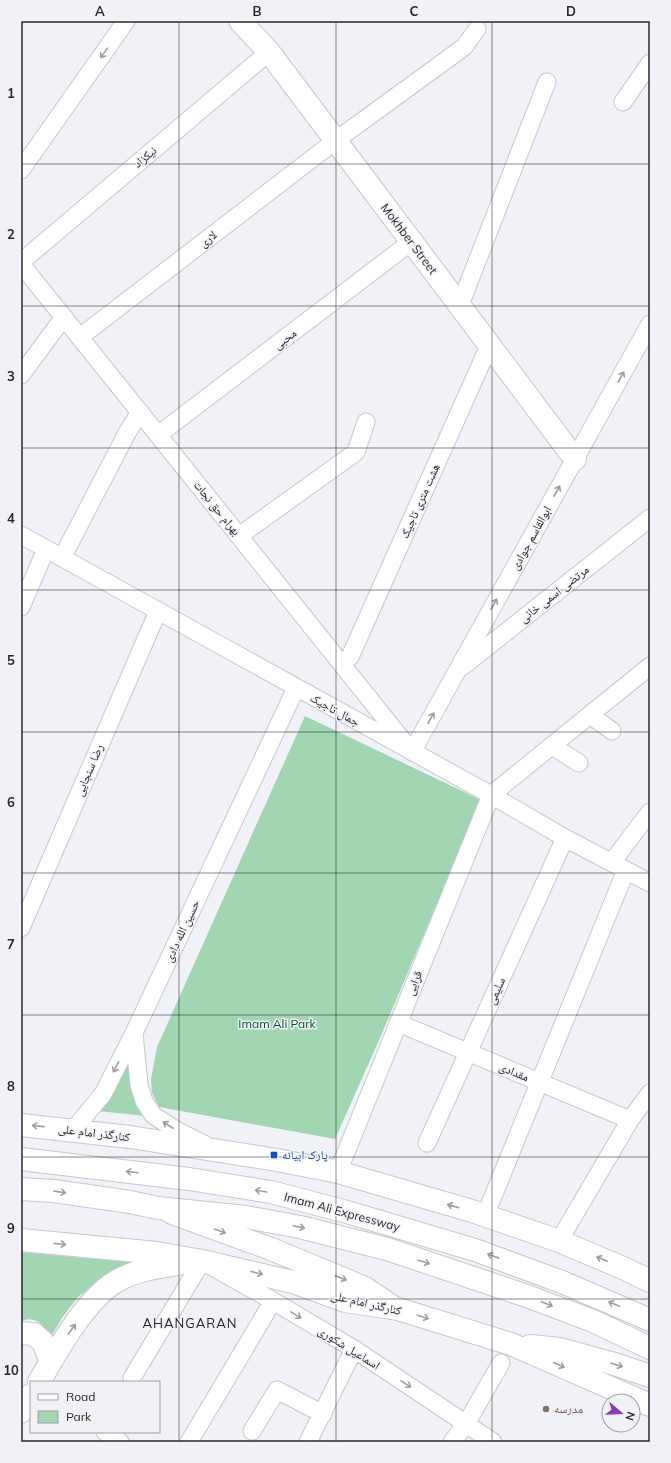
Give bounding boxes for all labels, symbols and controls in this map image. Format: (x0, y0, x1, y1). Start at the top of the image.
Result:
text: A (95, 3, 105, 19)
text: B (253, 3, 262, 19)
text: C (410, 3, 419, 19)
text: D (566, 3, 576, 19)
one-way arrow (100, 47, 108, 58)
text: 1 (7, 85, 15, 101)
street label: نیکزاد (130, 143, 160, 171)
street label: Mokhber Street (378, 200, 441, 277)
text: 2 (7, 226, 15, 242)
street label: لاری (196, 227, 220, 250)
street label: محبی (270, 325, 300, 352)
text: 3 (7, 368, 15, 384)
one-way arrow (617, 371, 625, 383)
street label: هشت متری تاجیک (396, 461, 443, 541)
street label: بهرام حق نجات (190, 477, 244, 539)
one-way arrow (554, 485, 562, 497)
street label: ابوالقاسم جوادی (507, 503, 555, 573)
text: 4 (7, 510, 15, 526)
street label: مرتضی اسمی خانی (516, 562, 592, 626)
one-way arrow (491, 598, 499, 610)
text: 5 (7, 652, 15, 668)
street label: جمال تاجیک (308, 690, 363, 730)
one-way arrow (428, 712, 435, 724)
street label: رضا سنجایی (71, 741, 107, 798)
text: 6 (7, 794, 15, 810)
street label: حسین الله دادی (161, 897, 203, 964)
text: 7 (7, 936, 15, 952)
street label: قرایی (402, 968, 425, 997)
street label: سلیمی (483, 975, 508, 1007)
park label: Imam Ali Park (238, 1016, 317, 1031)
street label: مقدادی (497, 1059, 531, 1085)
one-way arrow (112, 1061, 119, 1073)
text: 8 (7, 1078, 15, 1094)
street label: کنارگذر امام علی (57, 1121, 131, 1145)
one-way arrow (163, 1121, 174, 1129)
one-way arrow (32, 1123, 45, 1130)
place label: پارک ابیانه (282, 1147, 328, 1162)
marker: پارک ابیانه (269, 1150, 279, 1160)
one-way arrow (126, 1168, 139, 1176)
one-way arrow (255, 1186, 268, 1194)
one-way arrow (53, 1188, 66, 1196)
street label: Imam Ali Expressway (283, 1189, 402, 1234)
one-way arrow (447, 1202, 460, 1209)
text: 9 (7, 1220, 15, 1236)
one-way arrow (292, 1223, 305, 1231)
one-way arrow (214, 1228, 227, 1235)
one-way arrow (53, 1240, 66, 1248)
one-way arrow (488, 1252, 500, 1260)
one-way arrow (596, 1255, 608, 1262)
one-way arrow (418, 1259, 431, 1266)
one-way arrow (251, 1270, 264, 1278)
one-way arrow (335, 1275, 347, 1283)
street label: کنارگذر امام علی (329, 1287, 403, 1319)
one-way arrow (541, 1300, 553, 1308)
one-way arrow (609, 1300, 621, 1307)
one-way arrow (290, 1311, 302, 1319)
one-way arrow (417, 1314, 430, 1321)
district label: AHANGARAN (143, 1315, 237, 1331)
street label: اسماعیل شکوری (315, 1323, 383, 1373)
one-way arrow (68, 1324, 76, 1335)
text: 10 (3, 1362, 19, 1378)
one-way arrow (552, 1362, 564, 1369)
one-way arrow (611, 1362, 623, 1370)
one-way arrow (400, 1380, 411, 1388)
legend (30, 1381, 160, 1433)
text: Road (66, 1389, 95, 1404)
north arrow (601, 1393, 641, 1433)
place label: مدرسه (554, 1401, 583, 1416)
marker: مدرسه (541, 1404, 551, 1414)
text: Park (66, 1409, 92, 1424)
text: N (622, 1410, 638, 1422)

